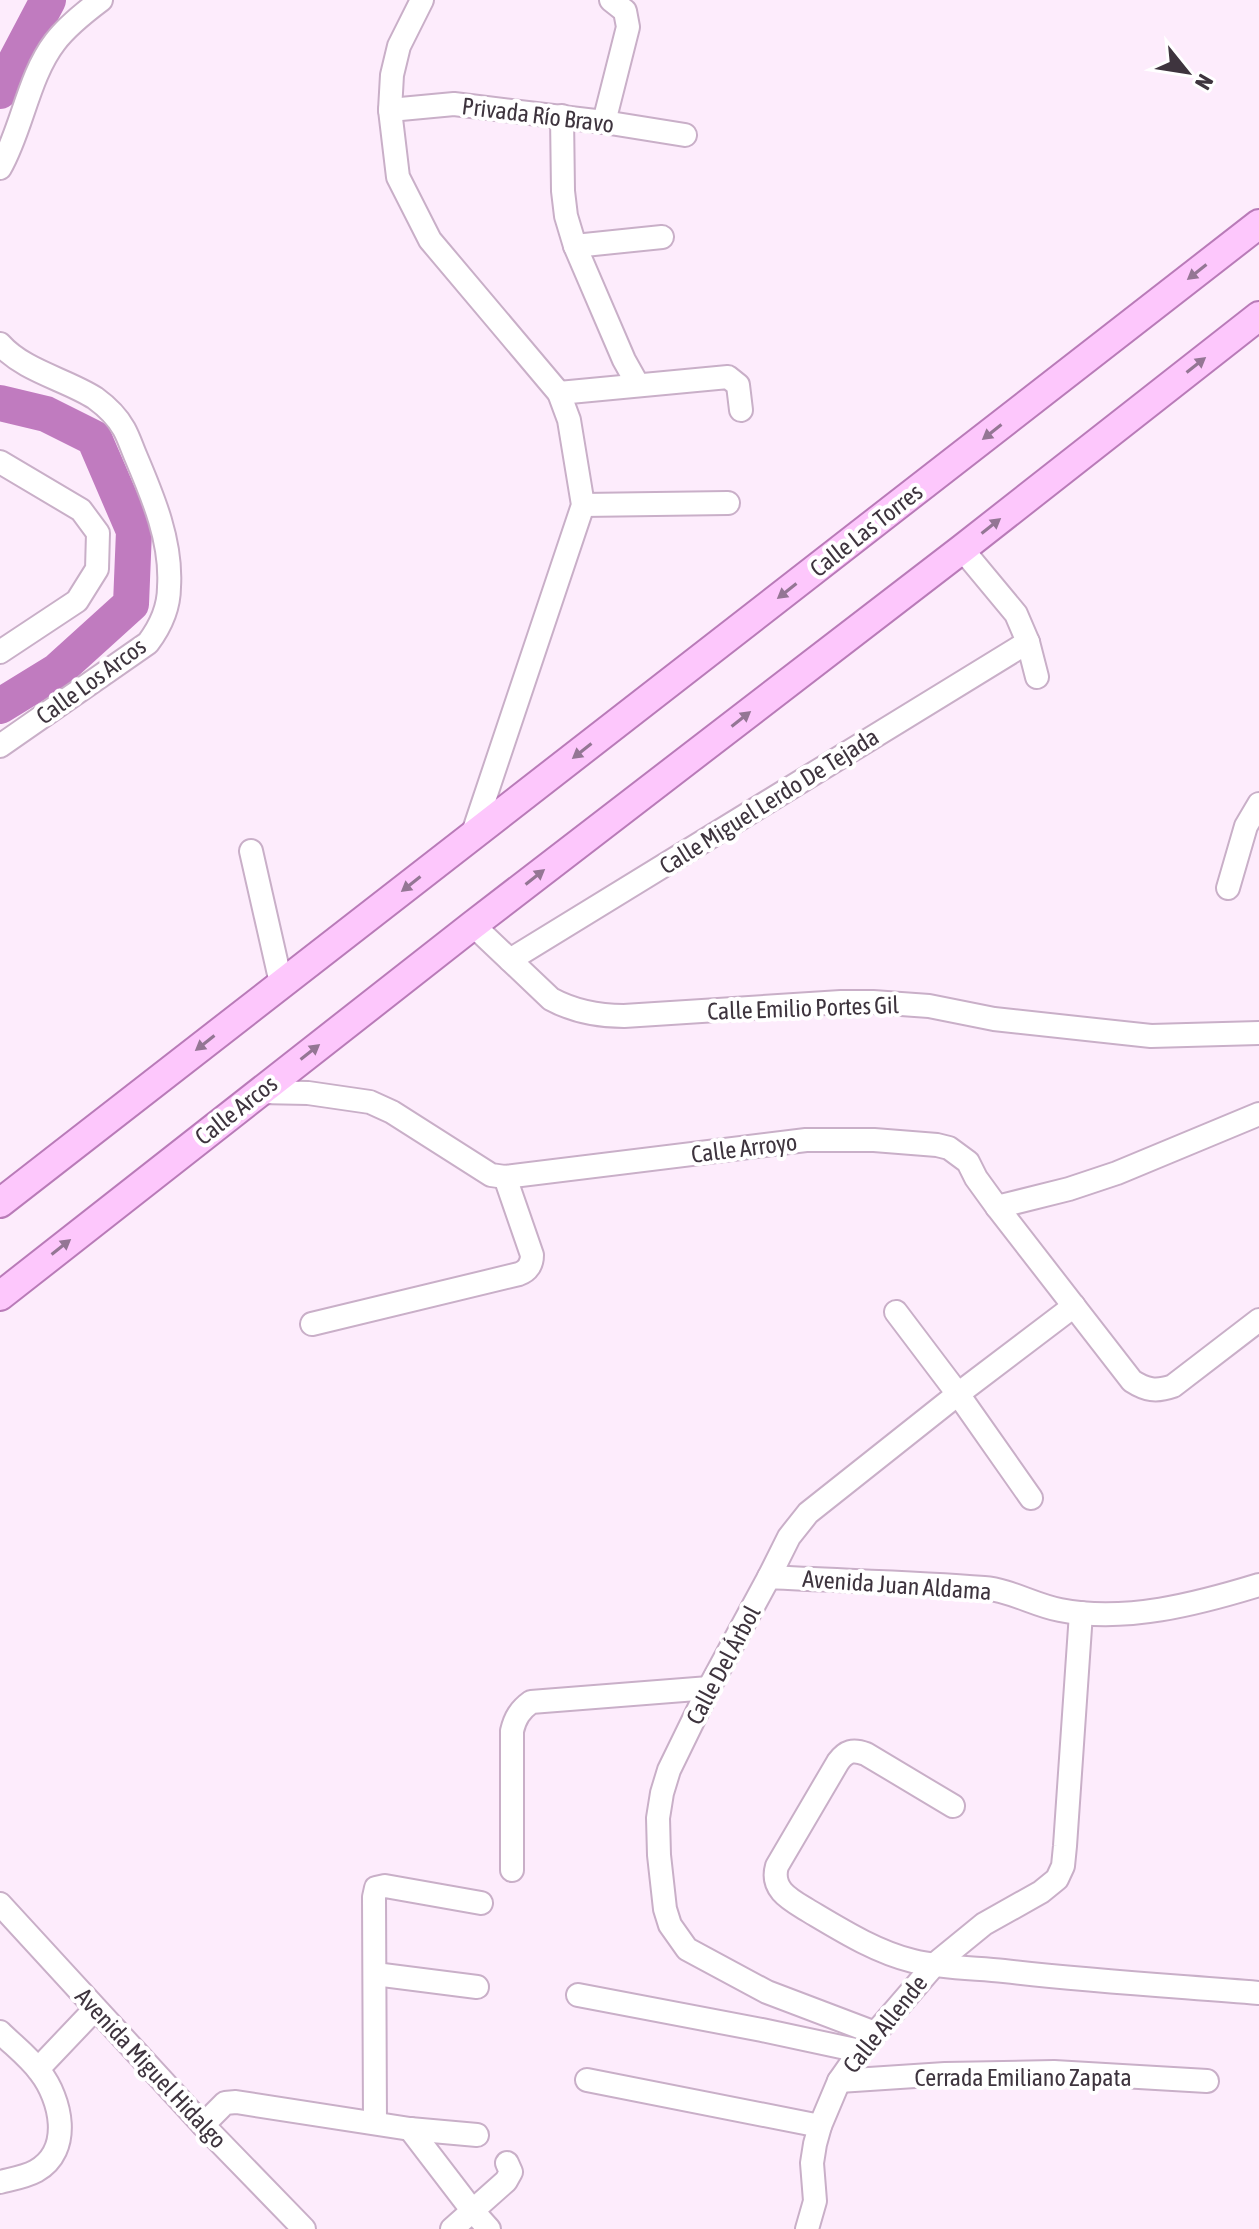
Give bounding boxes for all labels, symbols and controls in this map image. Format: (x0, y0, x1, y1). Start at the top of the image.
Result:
north arrow (1147, 32, 1227, 112)
text: N (1190, 70, 1219, 94)
street label: Privada Río Bravo (460, 92, 616, 138)
one-way arrow (1187, 264, 1207, 280)
one-way arrow (1186, 358, 1206, 374)
one-way arrow (982, 423, 1002, 439)
street label: Calle Las Torres (805, 478, 927, 582)
one-way arrow (981, 518, 1001, 535)
one-way arrow (777, 583, 797, 599)
street label: Calle Los Arcos (31, 632, 151, 730)
one-way arrow (731, 711, 751, 727)
street label: Calle Miguel Lerdo De Tejada (655, 723, 883, 879)
one-way arrow (572, 743, 592, 759)
one-way arrow (525, 870, 545, 886)
one-way arrow (400, 875, 421, 891)
street label: Calle Emilio Portes Gil (707, 991, 900, 1025)
one-way arrow (195, 1034, 215, 1051)
one-way arrow (300, 1045, 320, 1061)
street label: Calle Arcos (190, 1070, 282, 1150)
street label: Calle Arroyo (689, 1128, 799, 1168)
one-way arrow (51, 1240, 71, 1256)
street label: Avenida Juan Aldama (802, 1565, 992, 1605)
street label: Calle Del Árbol (680, 1601, 766, 1729)
street label: Calle Allende (837, 1970, 933, 2078)
street label: Avenida Miguel Hidalgo (70, 1983, 232, 2153)
street label: Cerrada Emiliano Zapata (914, 2064, 1132, 2091)

